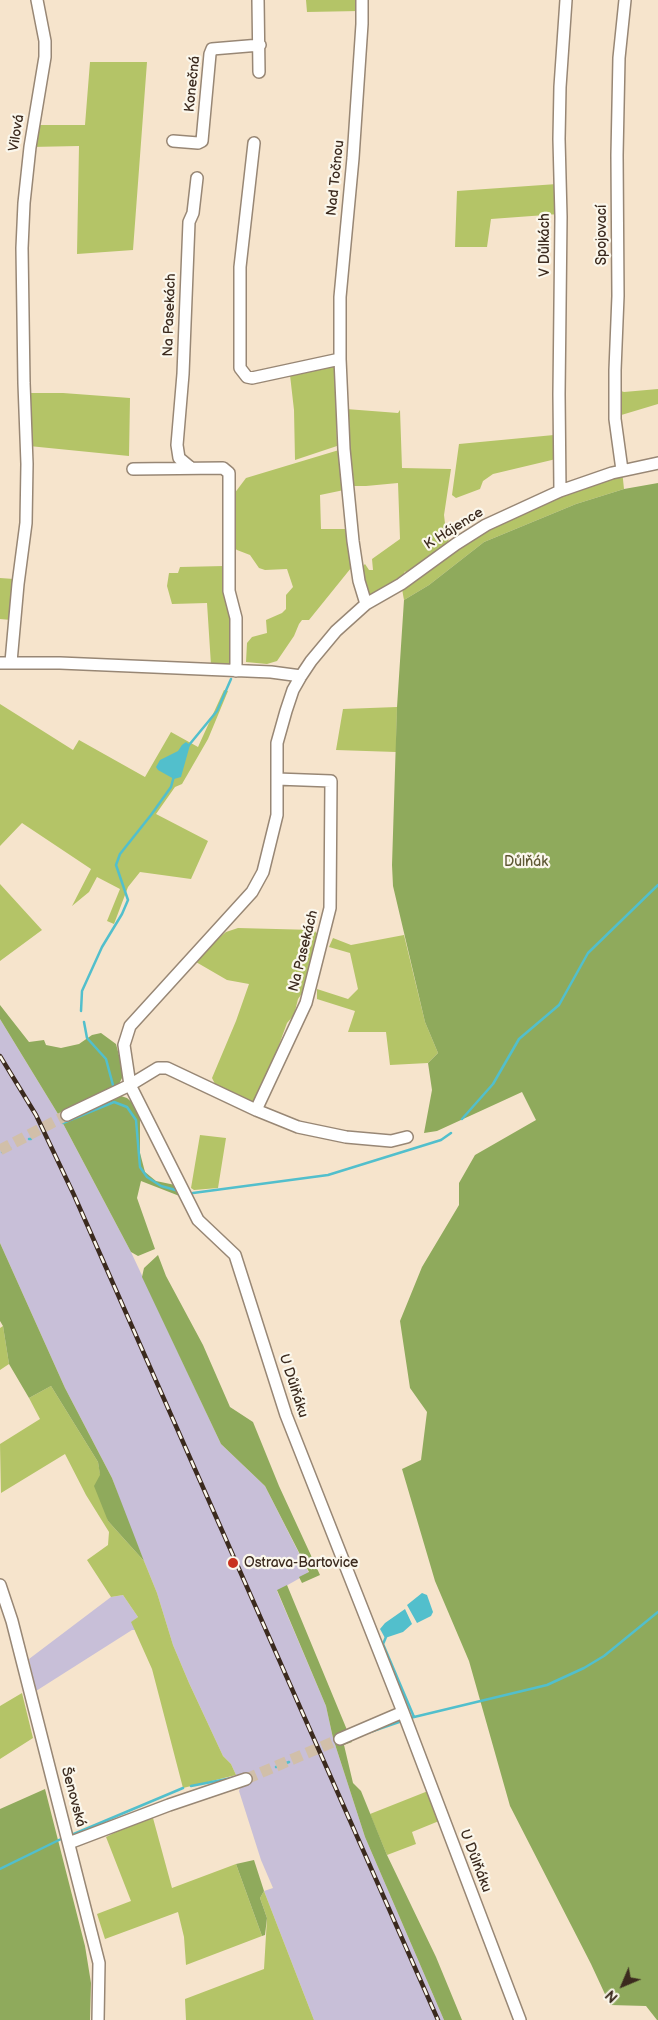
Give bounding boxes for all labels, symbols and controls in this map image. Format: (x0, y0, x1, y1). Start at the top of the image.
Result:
street label: Konečná (182, 55, 204, 113)
street label: Vilová (6, 113, 28, 153)
street label: Nad Točnou (324, 139, 348, 217)
street label: Spojovací (594, 205, 610, 265)
street label: V Důlkách (537, 213, 553, 277)
street label: Na Pasekách (160, 273, 180, 357)
street label: K Hájence (421, 504, 487, 554)
park label: Důlňák (504, 854, 548, 870)
street label: Na Pasekách (286, 909, 322, 993)
street label: U Důlňáku (275, 1352, 311, 1420)
place label: Ostrava-Bartovice (244, 1555, 358, 1571)
marker: Ostrava-Bartovice (226, 1556, 240, 1570)
street label: Šenovská (57, 1765, 89, 1829)
street label: U Důlňáku (455, 1827, 495, 1895)
north arrow (598, 1960, 648, 2010)
text: N (602, 1986, 622, 2006)

